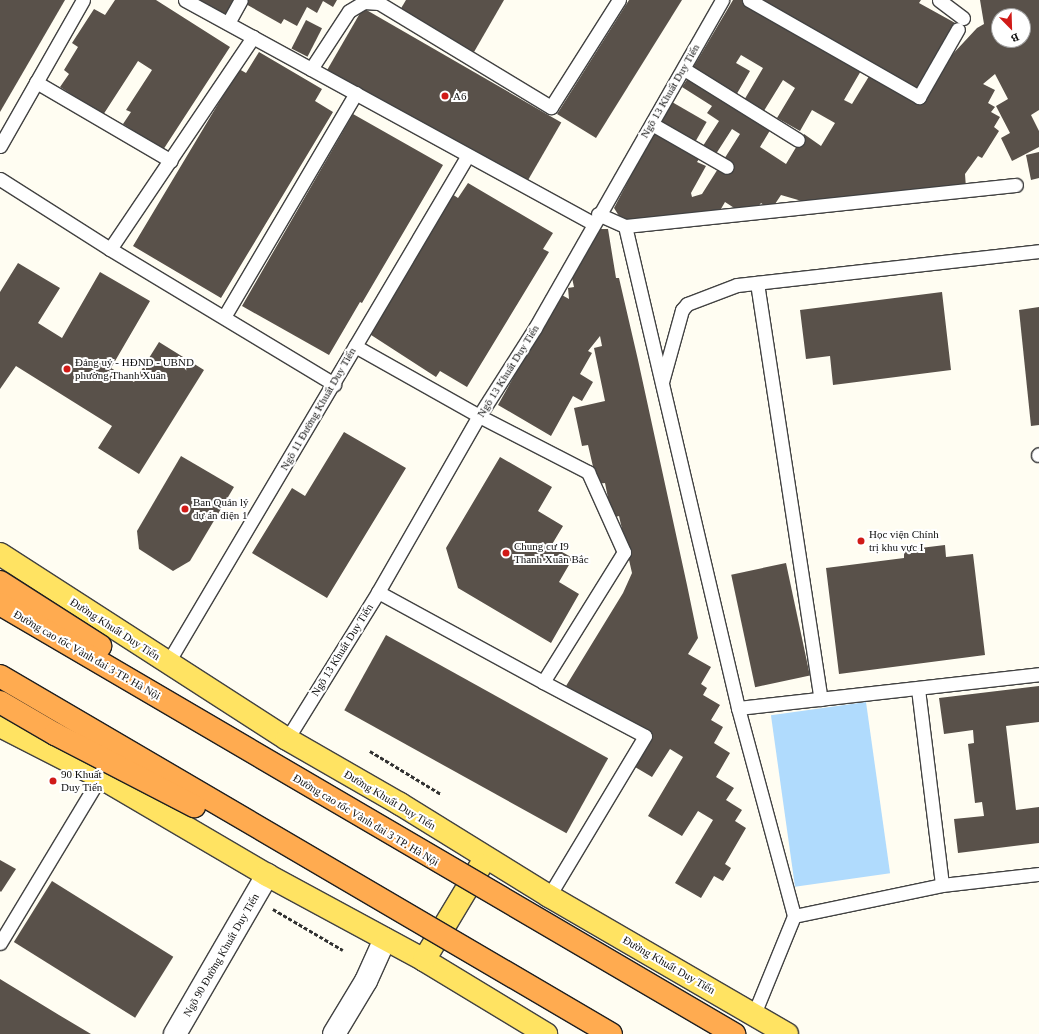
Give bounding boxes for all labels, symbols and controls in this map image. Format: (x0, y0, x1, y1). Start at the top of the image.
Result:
north arrow (991, 8, 1031, 48)
text: B (1010, 31, 1021, 45)
street label: Ngõ 13 Khuất Duy Tiến (638, 42, 702, 140)
place label: A6 (453, 89, 466, 103)
marker: A6 (440, 91, 450, 101)
street label: Ngõ 13 Khuất Duy Tiến (474, 322, 542, 420)
street label: Ngõ 11 Đường Khuất Duy Tiến (277, 345, 359, 473)
place label: Đảng uỷ - HĐND - UBND phường Thanh Xuân (75, 356, 194, 382)
marker: Đảng uỷ - HĐND - UBND phường Thanh Xuân (62, 364, 72, 374)
place label: Ban Quản lý dự án điện 1 (193, 496, 249, 522)
marker: Ban Quản lý dự án điện 1 (180, 504, 190, 514)
place label: Học viện Chính trị khu vực I (869, 528, 939, 554)
marker: Học viện Chính trị khu vực I (856, 536, 866, 546)
place label: Chung cư I9 Thanh Xuân Bắc (514, 540, 589, 566)
marker: Chung cư I9 Thanh Xuân Bắc (501, 548, 511, 558)
street label: Đường Khuất Duy Tiến (68, 595, 162, 663)
street label: Ngõ 13 Khuất Duy Tiến (308, 601, 376, 699)
street label: Đường cao tốc Vành đai 3 TP. Hà Nội (11, 607, 163, 703)
street label: Đường Khuất Duy Tiến (342, 767, 438, 833)
place label: 90 Khuất Duy Tiến (61, 768, 102, 794)
street label: Đường cao tốc Vành đai 3 TP. Hà Nội (291, 771, 441, 869)
marker: 90 Khuất Duy Tiến (48, 776, 58, 786)
street label: Ngõ 90 Đường Khuất Duy Tiến (180, 891, 262, 1019)
street label: Đường Khuất Duy Tiến (620, 933, 718, 997)

